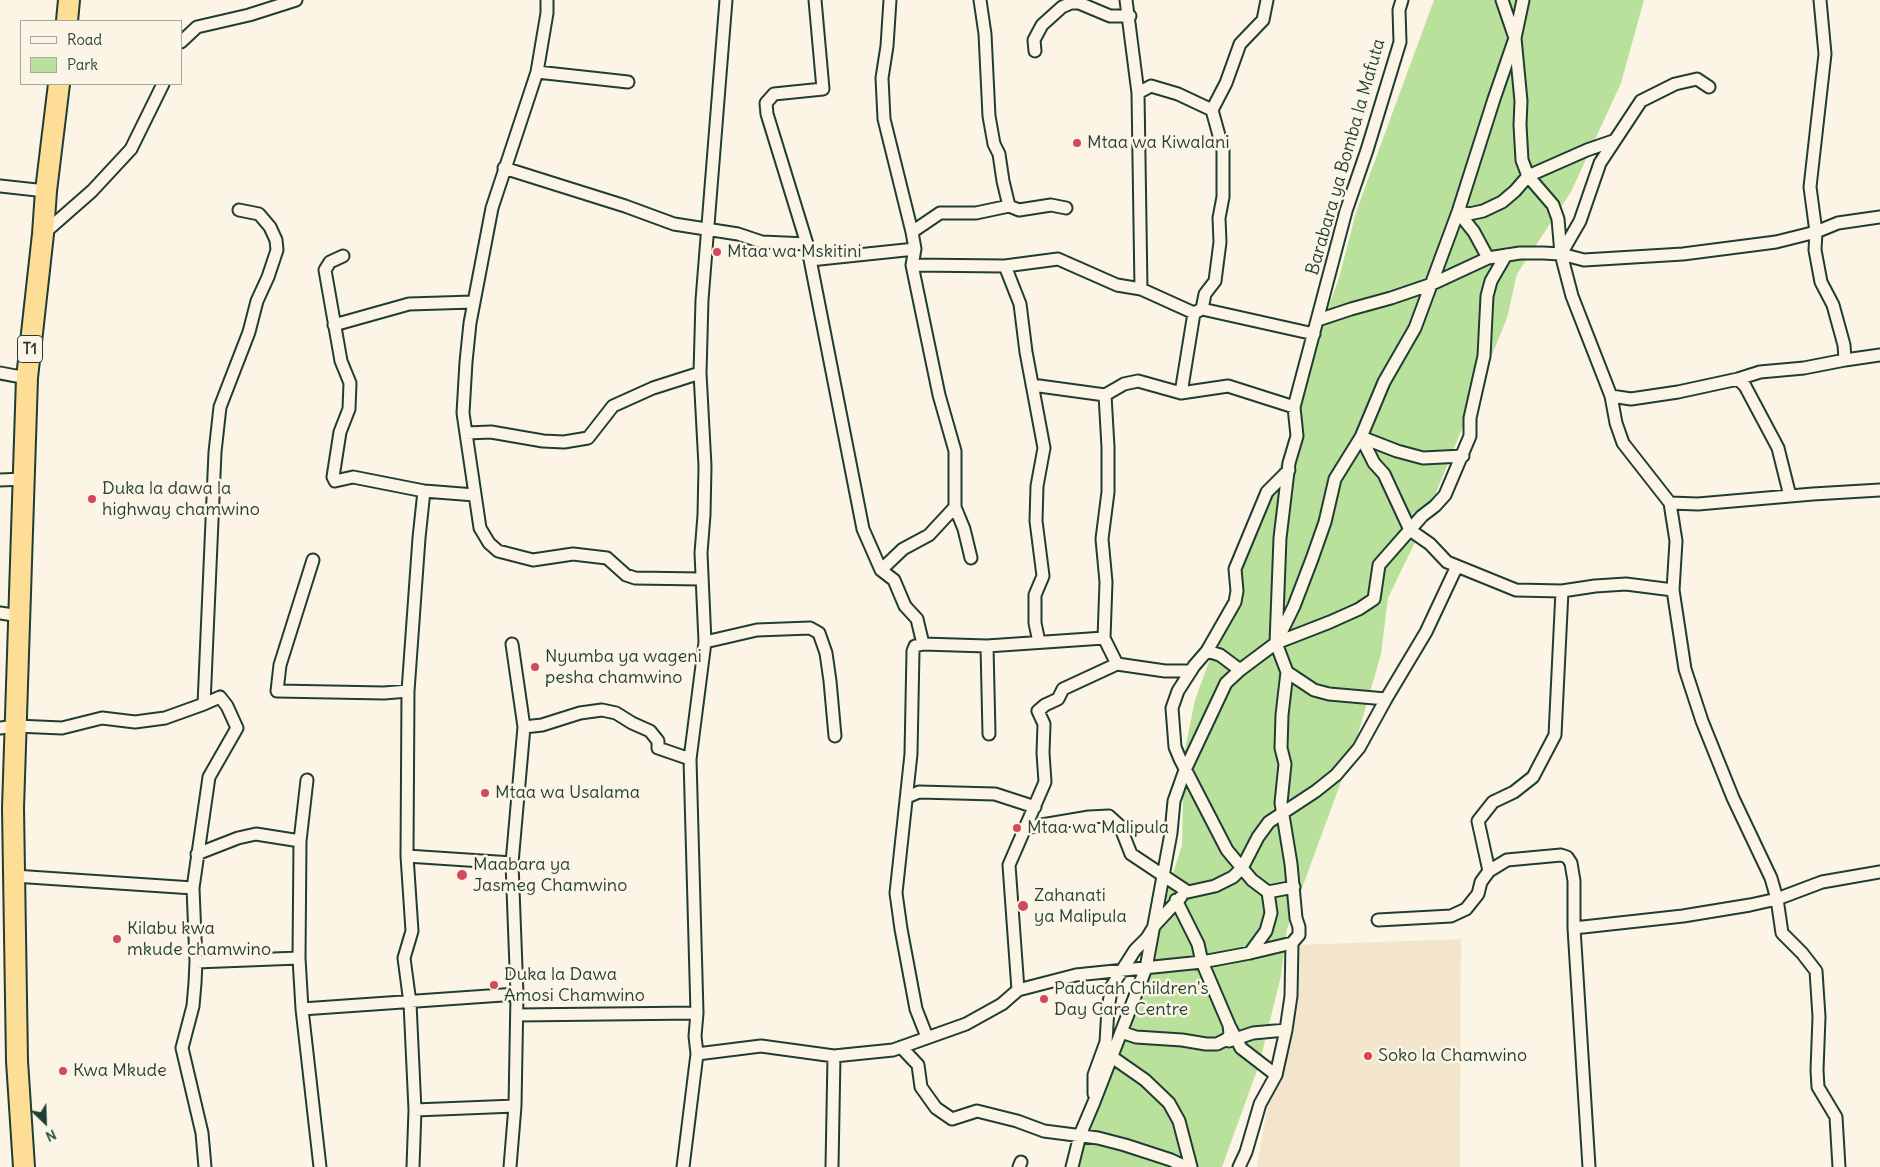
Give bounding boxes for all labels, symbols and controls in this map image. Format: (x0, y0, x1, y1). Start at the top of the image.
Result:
legend (20, 20, 182, 85)
text: Road (67, 30, 102, 49)
street label: Barabara ya Bomba la Mafuta (1302, 37, 1390, 277)
text: Park (67, 55, 98, 74)
place label: Mtaa wa Kiwalani (1087, 132, 1229, 154)
marker: Mtaa wa Kiwalani (1071, 137, 1083, 149)
place label: Mtaa wa Mskitini (727, 241, 862, 263)
marker: Mtaa wa Mskitini (711, 246, 723, 258)
road number: T1 (18, 336, 42, 362)
place label: Duka la dawa la highway chamwino (102, 478, 260, 520)
marker: Duka la dawa la highway chamwino (86, 493, 98, 505)
place label: Nyumba ya wageni pesha chamwino (545, 646, 702, 689)
marker: Nyumba ya wageni pesha chamwino (529, 661, 541, 673)
place label: Mtaa wa Usalama (495, 782, 640, 804)
marker: Mtaa wa Usalama (479, 787, 491, 799)
place label: Mtaa wa Malipula (1027, 817, 1169, 839)
marker: Mtaa wa Malipula (1011, 822, 1023, 834)
place label: Maabara ya Jasmeg Chamwino (473, 854, 627, 896)
marker: Maabara ya Jasmeg Chamwino (455, 868, 469, 882)
place label: Zahanati ya Malipula (1034, 885, 1127, 928)
marker: Zahanati ya Malipula (1016, 899, 1030, 913)
place label: Kilabu kwa mkude chamwino (127, 918, 271, 961)
marker: Kilabu kwa mkude chamwino (111, 933, 123, 945)
place label: Duka la Dawa Amosi Chamwino (504, 964, 645, 1006)
place label: Paducah Children's Day Care Centre (1054, 978, 1209, 1021)
marker: Duka la Dawa Amosi Chamwino (488, 979, 500, 991)
marker: Paducah Children's Day Care Centre (1038, 993, 1050, 1005)
place label: Soko la Chamwino (1378, 1045, 1527, 1067)
marker: Soko la Chamwino (1362, 1050, 1374, 1062)
place label: Kwa Mkude (73, 1060, 167, 1082)
marker: Kwa Mkude (57, 1065, 69, 1077)
north arrow (20, 1097, 70, 1147)
text: N (43, 1126, 59, 1146)

